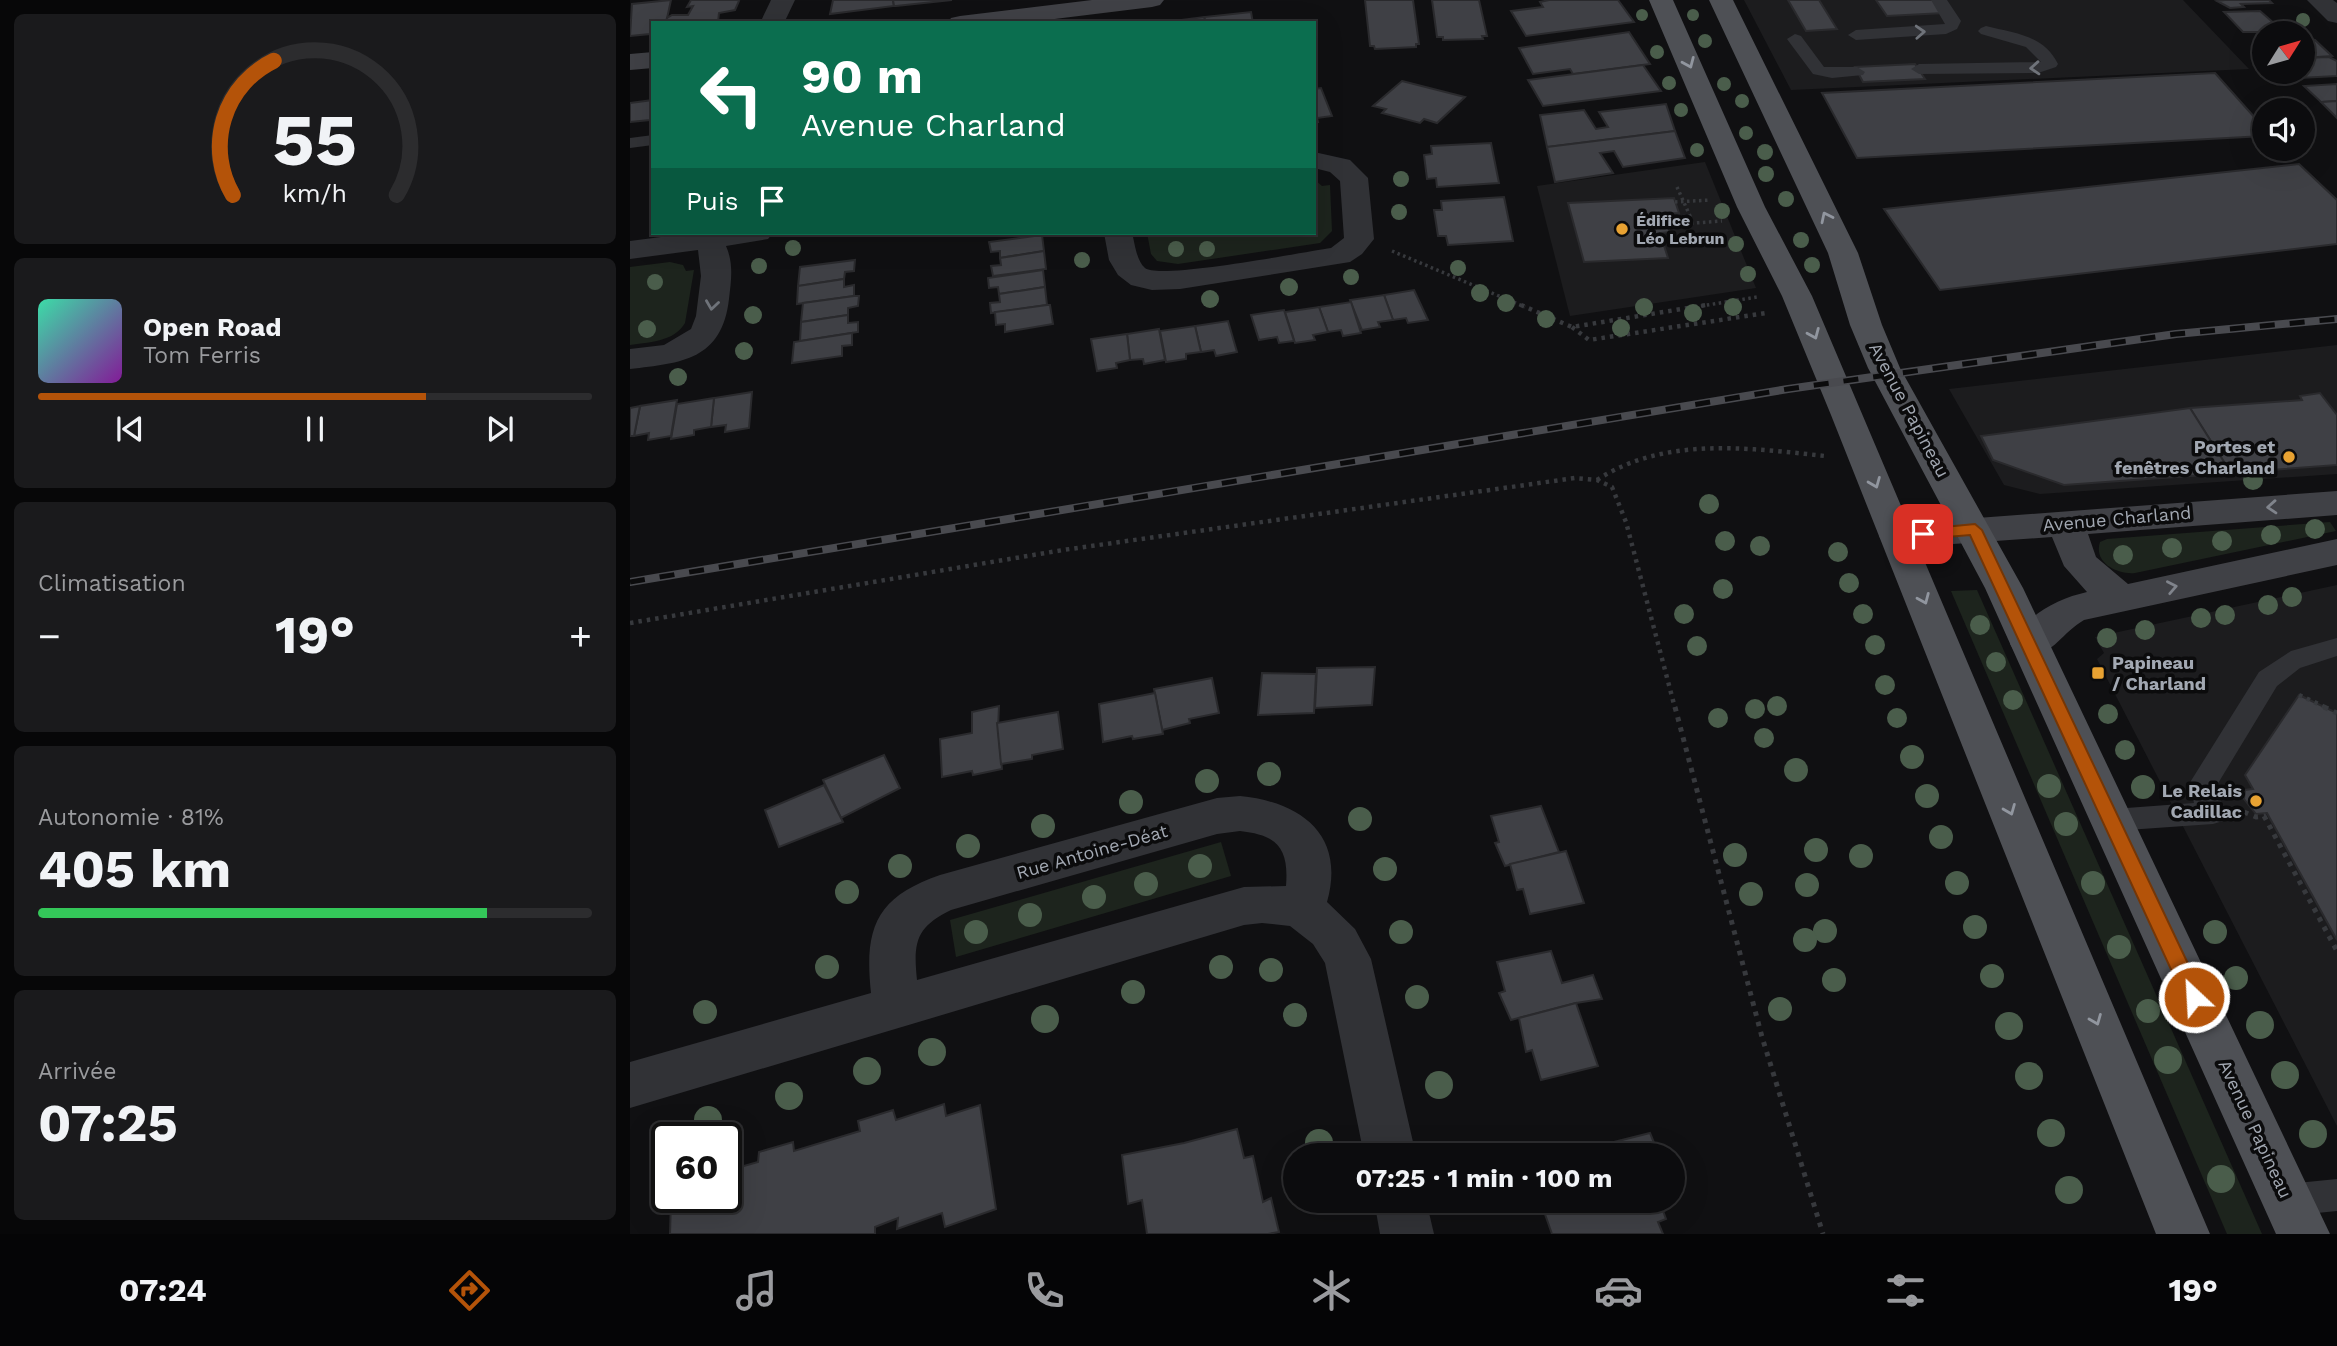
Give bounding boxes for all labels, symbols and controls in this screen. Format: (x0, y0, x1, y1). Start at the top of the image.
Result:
north arrow (2252, 21, 2315, 84)
map controls (2252, 21, 2315, 161)
one-way arrow (1915, 24, 1926, 39)
text: 90 m (801, 47, 923, 105)
icon: left (686, 49, 777, 140)
one-way arrow (1681, 55, 1695, 68)
one-way arrow (2029, 60, 2040, 75)
text: 55 (273, 97, 357, 183)
button: sound (2252, 98, 2315, 161)
text: Avenue Charland (801, 106, 1066, 144)
text: km/h (283, 179, 347, 208)
icon: arrive (753, 182, 791, 220)
text: Puis (686, 186, 739, 216)
place label: Édifice Léo Lebrun (1636, 211, 1725, 248)
one-way arrow (1820, 212, 1834, 224)
marker: Édifice Léo Lebrun (1614, 221, 1630, 237)
one-way arrow (705, 299, 720, 311)
text: Open Road (143, 312, 281, 342)
one-way arrow (1805, 327, 1819, 339)
street label: Avenue Papineau (1865, 339, 1954, 481)
text: Tom Ferris (143, 342, 261, 369)
icon: previous (111, 410, 149, 448)
icon: pause (296, 410, 334, 448)
icon: next (481, 410, 519, 448)
place label: Portes et fenêtres Charland (2115, 436, 2275, 478)
marker: Portes et fenêtres Charland (2281, 449, 2297, 465)
one-way arrow (1867, 477, 1881, 489)
one-way arrow (2266, 500, 2277, 515)
street label: Avenue Charland (2042, 502, 2192, 535)
pin (1893, 504, 1953, 564)
icon: arrive (1904, 515, 1942, 553)
text: Climatisation (38, 570, 186, 597)
one-way arrow (2166, 581, 2178, 596)
one-way arrow (1916, 592, 1930, 604)
text: 19° (275, 605, 355, 666)
text: − (38, 614, 61, 658)
text: + (569, 614, 592, 658)
place label: Papineau / Charland (2112, 652, 2206, 694)
marker: Papineau / Charland (2090, 665, 2106, 681)
place label: Le Relais Cadillac (2162, 780, 2242, 822)
marker: Le Relais Cadillac (2248, 793, 2264, 809)
one-way arrow (2002, 802, 2016, 815)
text: Autonomie · 81% (38, 804, 224, 831)
street label: Rue Antoine-Déat (1014, 820, 1170, 883)
text: 405 km (38, 839, 231, 900)
position arrow (2157, 960, 2231, 1034)
one-way arrow (2088, 1013, 2102, 1026)
street label: Avenue Papineau (2214, 1056, 2297, 1201)
text: Arrivée (38, 1058, 117, 1085)
text: 07:25 (38, 1093, 178, 1154)
speed limit sign: 60 (651, 1122, 742, 1213)
text: 07:25 · 1 min · 100 m (1356, 1163, 1612, 1193)
icon: directions (445, 1266, 494, 1315)
icon: music (732, 1266, 781, 1315)
icon: phone (1020, 1266, 1069, 1315)
icon: climate (1307, 1266, 1356, 1315)
icon: car (1594, 1266, 1643, 1315)
icon: filters (1881, 1266, 1930, 1315)
text: 07:24 (119, 1271, 207, 1309)
text: 19° (2168, 1271, 2218, 1309)

